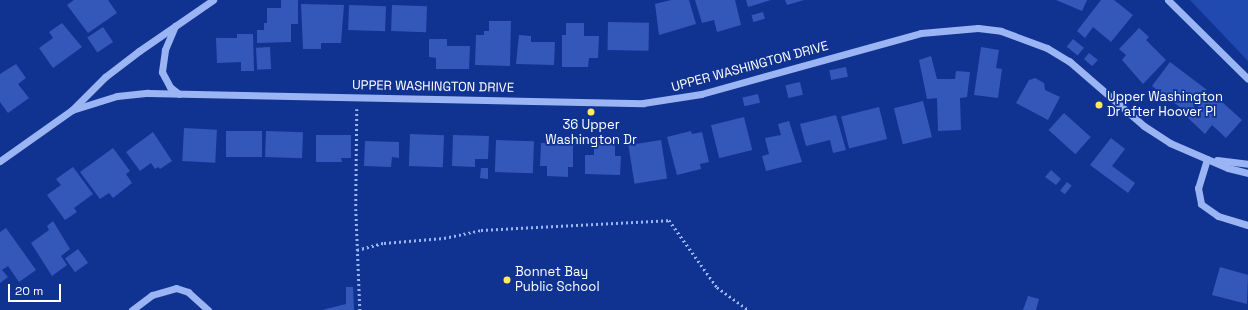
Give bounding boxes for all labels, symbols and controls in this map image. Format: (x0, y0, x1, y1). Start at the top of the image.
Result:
street label: UPPER WASHINGTON DRIVE (670, 38, 830, 96)
street label: UPPER WASHINGTON DRIVE (352, 78, 514, 96)
place label: Upper Washington Dr after Hoover Pl (1107, 90, 1223, 121)
marker: Upper Washington Dr after Hoover Pl (1094, 100, 1104, 110)
marker: 36 Upper Washington Dr (586, 107, 596, 117)
place label: 36 Upper Washington Dr (545, 118, 637, 149)
place label: Bonnet Bay Public School (515, 265, 600, 296)
marker: Bonnet Bay Public School (502, 275, 512, 285)
scale bar (10, 276, 63, 302)
text: 20 m (15, 283, 43, 299)

